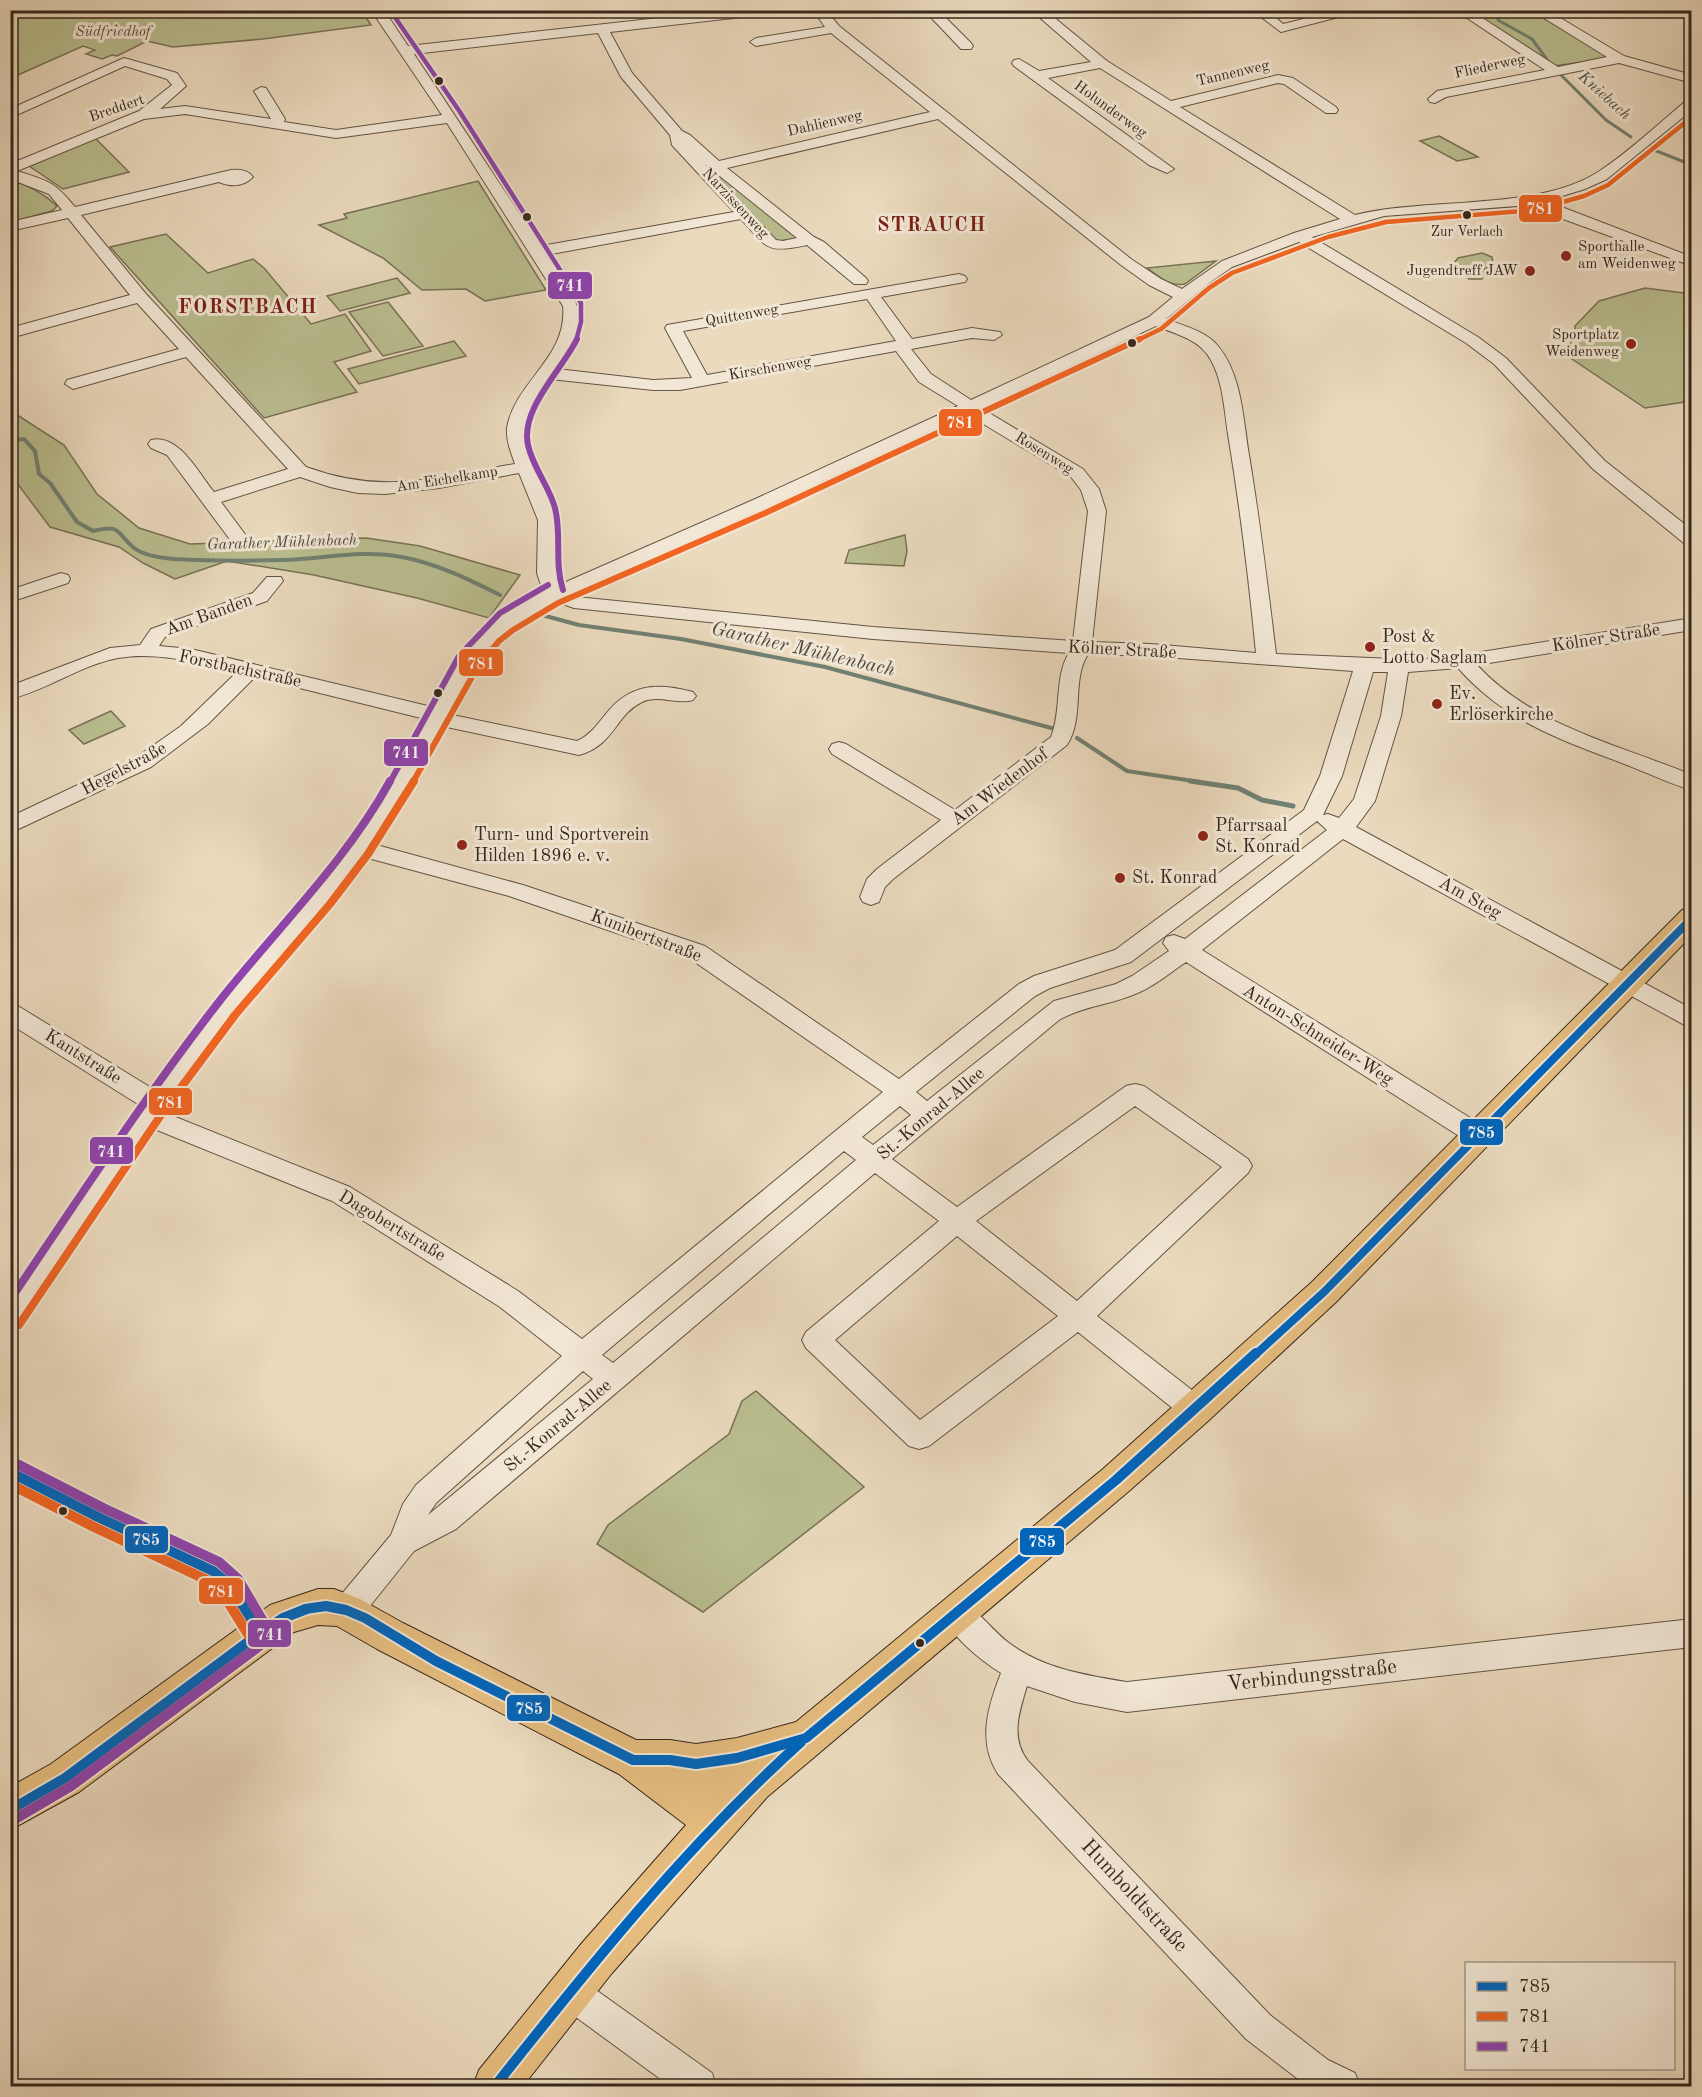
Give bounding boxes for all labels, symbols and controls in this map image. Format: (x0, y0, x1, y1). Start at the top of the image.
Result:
park label: Südfriedhof (75, 25, 153, 40)
street label: Fliederweg (1453, 52, 1527, 82)
street label: Tannenweg (1195, 58, 1271, 90)
water label: Kniebach (1574, 68, 1633, 123)
unlabelled marker (433, 75, 445, 87)
street label: Holunderweg (1071, 79, 1149, 141)
street label: Breddert (87, 93, 147, 125)
street label: Dahlienweg (786, 108, 864, 140)
street label: Narzissenweg (699, 166, 771, 242)
line badge: 781 (1518, 194, 1563, 223)
text: 781 (1526, 202, 1554, 218)
marker: Zur Verlach (1461, 209, 1473, 221)
unlabelled marker (521, 211, 533, 223)
district label: STRAUCH (877, 216, 987, 236)
place label: Zur Verlach (1431, 225, 1504, 239)
place label: Sporthalle am Weidenweg (1578, 240, 1676, 272)
marker: Sporthalle am Weidenweg (1559, 249, 1573, 263)
place label: Jugendtreff JAW (1406, 264, 1518, 279)
marker: Jugendtreff JAW (1523, 264, 1537, 278)
line badge: 741 (547, 271, 593, 300)
text: 741 (556, 279, 584, 295)
district label: FORSTBACH (178, 298, 318, 318)
street label: Quittenweg (704, 302, 780, 330)
place label: Sportplatz Weidenweg (1545, 328, 1619, 360)
unlabelled marker (1126, 337, 1138, 349)
marker: Sportplatz Weidenweg (1624, 337, 1638, 351)
street label: Kirschenweg (727, 354, 813, 384)
line badge: 781 (938, 408, 983, 437)
text: 781 (946, 416, 974, 432)
street label: Rosenweg (1012, 430, 1076, 478)
street label: Am Eichelkamp (395, 465, 499, 495)
water label: Garather Mühlenbach (207, 532, 357, 554)
street label: Am Banden (163, 591, 255, 639)
water label: Garather Mühlenbach (709, 619, 897, 681)
street label: Kölner Straße (1551, 621, 1661, 655)
place label: Post & Lotto Saglam (1382, 628, 1487, 667)
street label: Kölner Straße (1067, 638, 1177, 662)
marker: Post & Lotto Saglam (1363, 640, 1377, 654)
street label: Forstbachstraße (177, 647, 303, 691)
line badge: 781 (458, 648, 504, 677)
text: 781 (467, 657, 495, 673)
place label: Ev. Erlöserkirche (1449, 685, 1554, 724)
unlabelled marker (432, 687, 444, 699)
marker: Ev. Erlöserkirche (1430, 697, 1444, 711)
line badge: 741 (383, 738, 429, 767)
street label: Hegelstraße (79, 739, 169, 799)
street label: Am Wiedenhof (948, 744, 1053, 829)
text: 741 (392, 746, 420, 762)
place label: Pfarrsaal St. Konrad (1215, 817, 1300, 856)
place label: Turn- und Sportverein Hilden 1896 e. v. (474, 826, 650, 865)
marker: Pfarrsaal St. Konrad (1196, 829, 1210, 843)
marker: Turn- und Sportverein Hilden 1896 e. v. (455, 838, 469, 852)
place label: St. Konrad (1132, 869, 1217, 887)
marker: St. Konrad (1113, 871, 1127, 885)
street label: Am Steg (1436, 874, 1505, 923)
street label: Kunibertstraße (588, 907, 704, 965)
street label: Anton-Schneider-Weg (1239, 981, 1397, 1089)
street label: Kantstraße (41, 1026, 125, 1088)
street label: St.-Konrad-Allee (874, 1064, 988, 1164)
line badge: 781 (148, 1087, 193, 1116)
text: 781 (156, 1096, 184, 1112)
line badge: 785 (1459, 1118, 1504, 1146)
text: 785 (1467, 1126, 1495, 1142)
line badge: 741 (89, 1136, 134, 1165)
text: 741 (97, 1145, 125, 1161)
street label: Dagobertstraße (336, 1187, 448, 1265)
street label: St.-Konrad-Allee (501, 1376, 615, 1476)
unlabelled marker (57, 1505, 69, 1517)
line badge: 785 (124, 1525, 169, 1554)
line badge: 785 (1019, 1527, 1065, 1556)
text: 785 (132, 1533, 160, 1549)
text: 785 (1028, 1535, 1056, 1551)
line badge: 781 (198, 1577, 244, 1605)
text: 781 (207, 1585, 235, 1601)
line badge: 741 (247, 1619, 292, 1648)
text: 741 (256, 1628, 284, 1644)
unlabelled marker (914, 1637, 926, 1649)
street label: Verbindungsstraße (1226, 1657, 1398, 1695)
line badge: 785 (506, 1694, 551, 1722)
text: 785 (515, 1702, 543, 1718)
street label: Humboldtstraße (1077, 1836, 1191, 1956)
legend (1465, 1962, 1675, 2070)
text: 785 (1519, 1978, 1550, 1996)
text: 781 (1519, 2008, 1550, 2026)
text: 741 (1519, 2038, 1550, 2056)

